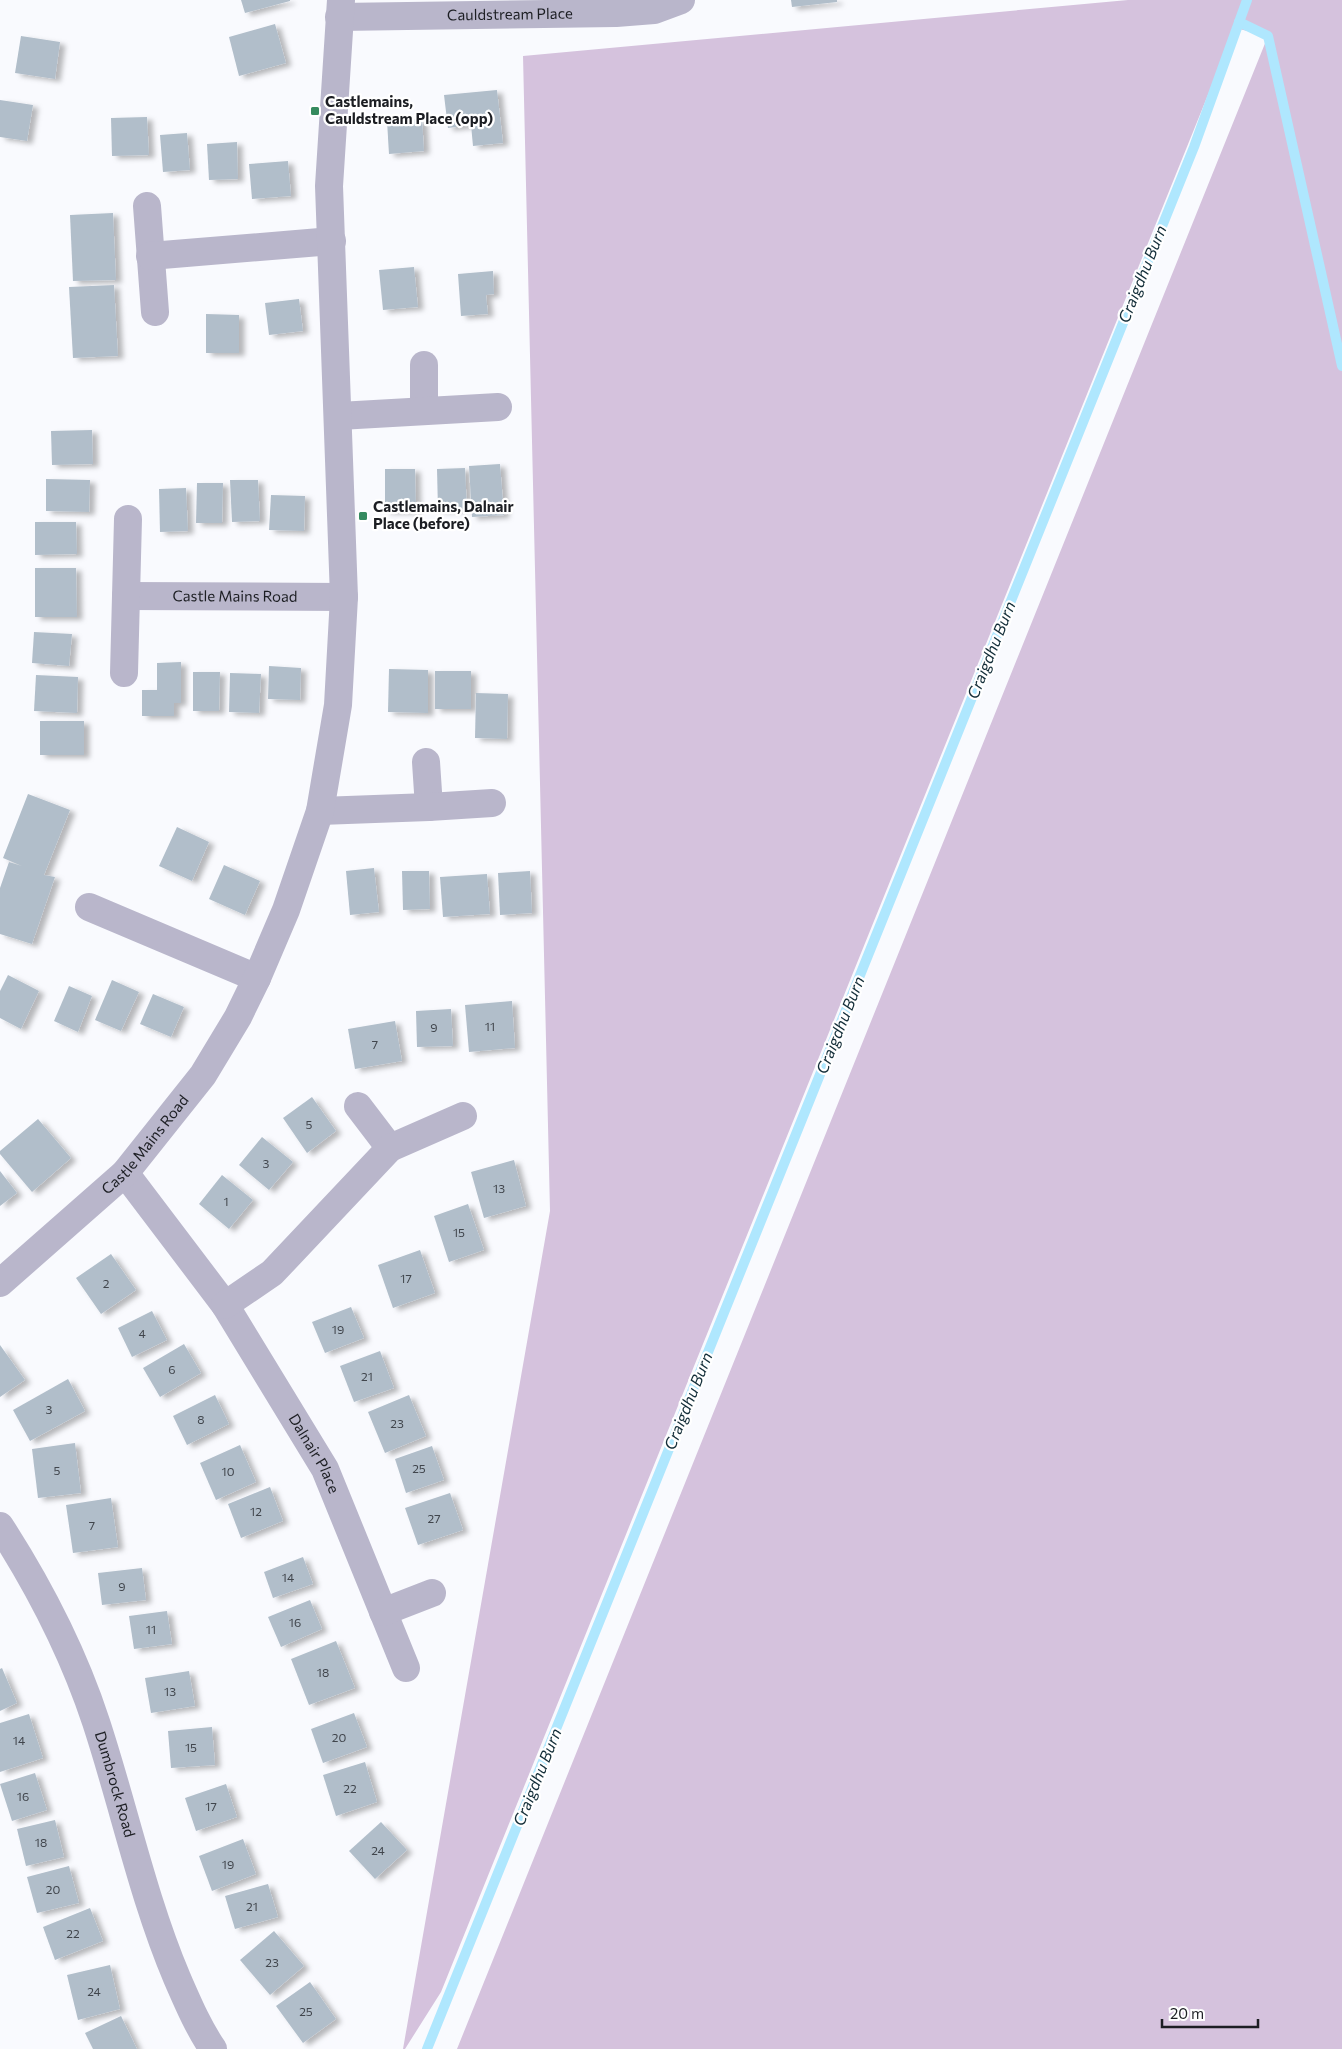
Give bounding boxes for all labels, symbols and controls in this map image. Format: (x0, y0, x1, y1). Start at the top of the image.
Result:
street label: Cauldstream Place (447, 4, 573, 23)
place label: Castlemains, Cauldstream Place (opp) (325, 92, 493, 127)
marker: Castlemains, Cauldstream Place (opp) (309, 105, 321, 117)
water label: Craigdhu Burn (1113, 222, 1170, 325)
place label: Castlemains, Dalnair Place (before) (373, 497, 514, 532)
marker: Castlemains, Dalnair Place (before) (357, 510, 369, 522)
street label: Castle Mains Road (172, 586, 298, 605)
water label: Craigdhu Burn (962, 598, 1019, 701)
water label: Craigdhu Burn (811, 973, 868, 1076)
house number: 11 (485, 1019, 495, 1033)
house number: 9 (430, 1020, 438, 1034)
house number: 7 (372, 1037, 378, 1051)
street label: Castle Mains Road (97, 1091, 192, 1198)
house number: 5 (306, 1117, 313, 1131)
house number: 3 (263, 1156, 270, 1170)
house number: 13 (493, 1181, 505, 1195)
house number: 1 (223, 1194, 229, 1208)
house number: 15 (453, 1225, 465, 1239)
house number: 17 (400, 1271, 412, 1285)
house number: 2 (103, 1276, 110, 1290)
house number: 19 (332, 1322, 344, 1336)
house number: 4 (138, 1326, 146, 1340)
water label: Craigdhu Burn (659, 1349, 716, 1452)
house number: 6 (168, 1362, 176, 1376)
house number: 21 (361, 1369, 373, 1383)
house number: 3 (46, 1402, 53, 1416)
street label: Dalnair Place (285, 1410, 344, 1496)
house number: 8 (197, 1412, 205, 1426)
house number: 23 (390, 1416, 404, 1430)
house number: 25 (412, 1461, 426, 1475)
house number: 5 (54, 1463, 61, 1477)
house number: 10 (222, 1464, 235, 1478)
house number: 12 (250, 1504, 262, 1518)
house number: 27 (428, 1511, 440, 1525)
house number: 7 (89, 1518, 95, 1532)
house number: 14 (282, 1570, 294, 1584)
house number: 9 (118, 1579, 126, 1593)
house number: 16 (289, 1615, 301, 1629)
house number: 11 (146, 1622, 156, 1636)
house number: 18 (317, 1665, 329, 1679)
house number: 13 (164, 1684, 176, 1698)
water label: Craigdhu Burn (508, 1725, 565, 1828)
street label: Dumbrock Road (92, 1729, 140, 1839)
house number: 20 (332, 1730, 346, 1744)
house number: 14 (13, 1733, 25, 1747)
house number: 15 (185, 1740, 197, 1754)
house number: 22 (343, 1781, 357, 1795)
house number: 16 (17, 1789, 29, 1803)
house number: 17 (205, 1799, 217, 1813)
house number: 18 (35, 1835, 47, 1849)
house number: 24 (371, 1843, 385, 1857)
house number: 19 (222, 1857, 234, 1871)
house number: 20 (46, 1882, 60, 1896)
house number: 21 (246, 1899, 258, 1913)
house number: 22 (66, 1926, 80, 1940)
house number: 23 (265, 1955, 279, 1969)
house number: 24 (87, 1984, 101, 1998)
scale bar (1162, 1996, 1258, 2028)
house number: 25 (299, 2004, 313, 2018)
text: 20 m (1170, 2004, 1204, 2022)

